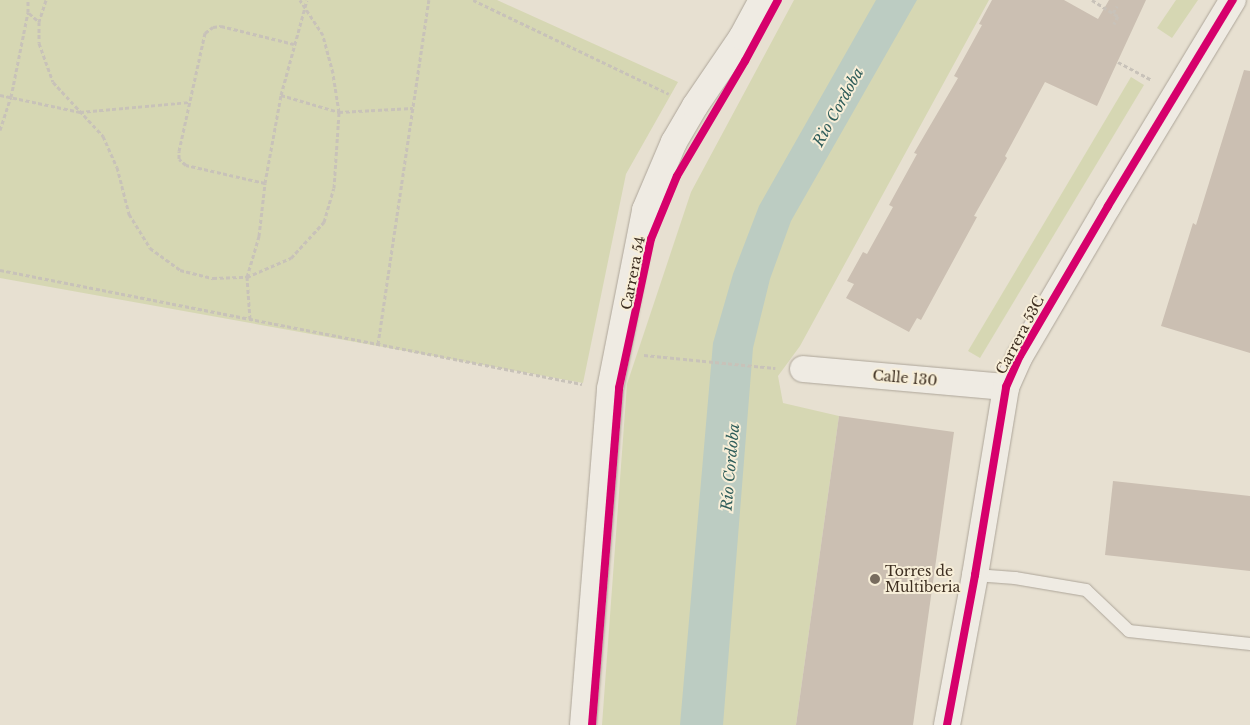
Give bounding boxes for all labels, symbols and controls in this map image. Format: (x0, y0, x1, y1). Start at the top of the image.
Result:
water label: Rio Cordoba (809, 65, 867, 149)
street label: Carrera 54 (618, 235, 648, 311)
street label: Carrera 53C (992, 293, 1048, 377)
street label: Calle 130 (872, 367, 938, 389)
water label: Río Cordoba (717, 423, 743, 511)
place label: Torres de Multiberia (885, 563, 960, 596)
marker: Torres de Multiberia (869, 573, 881, 585)

